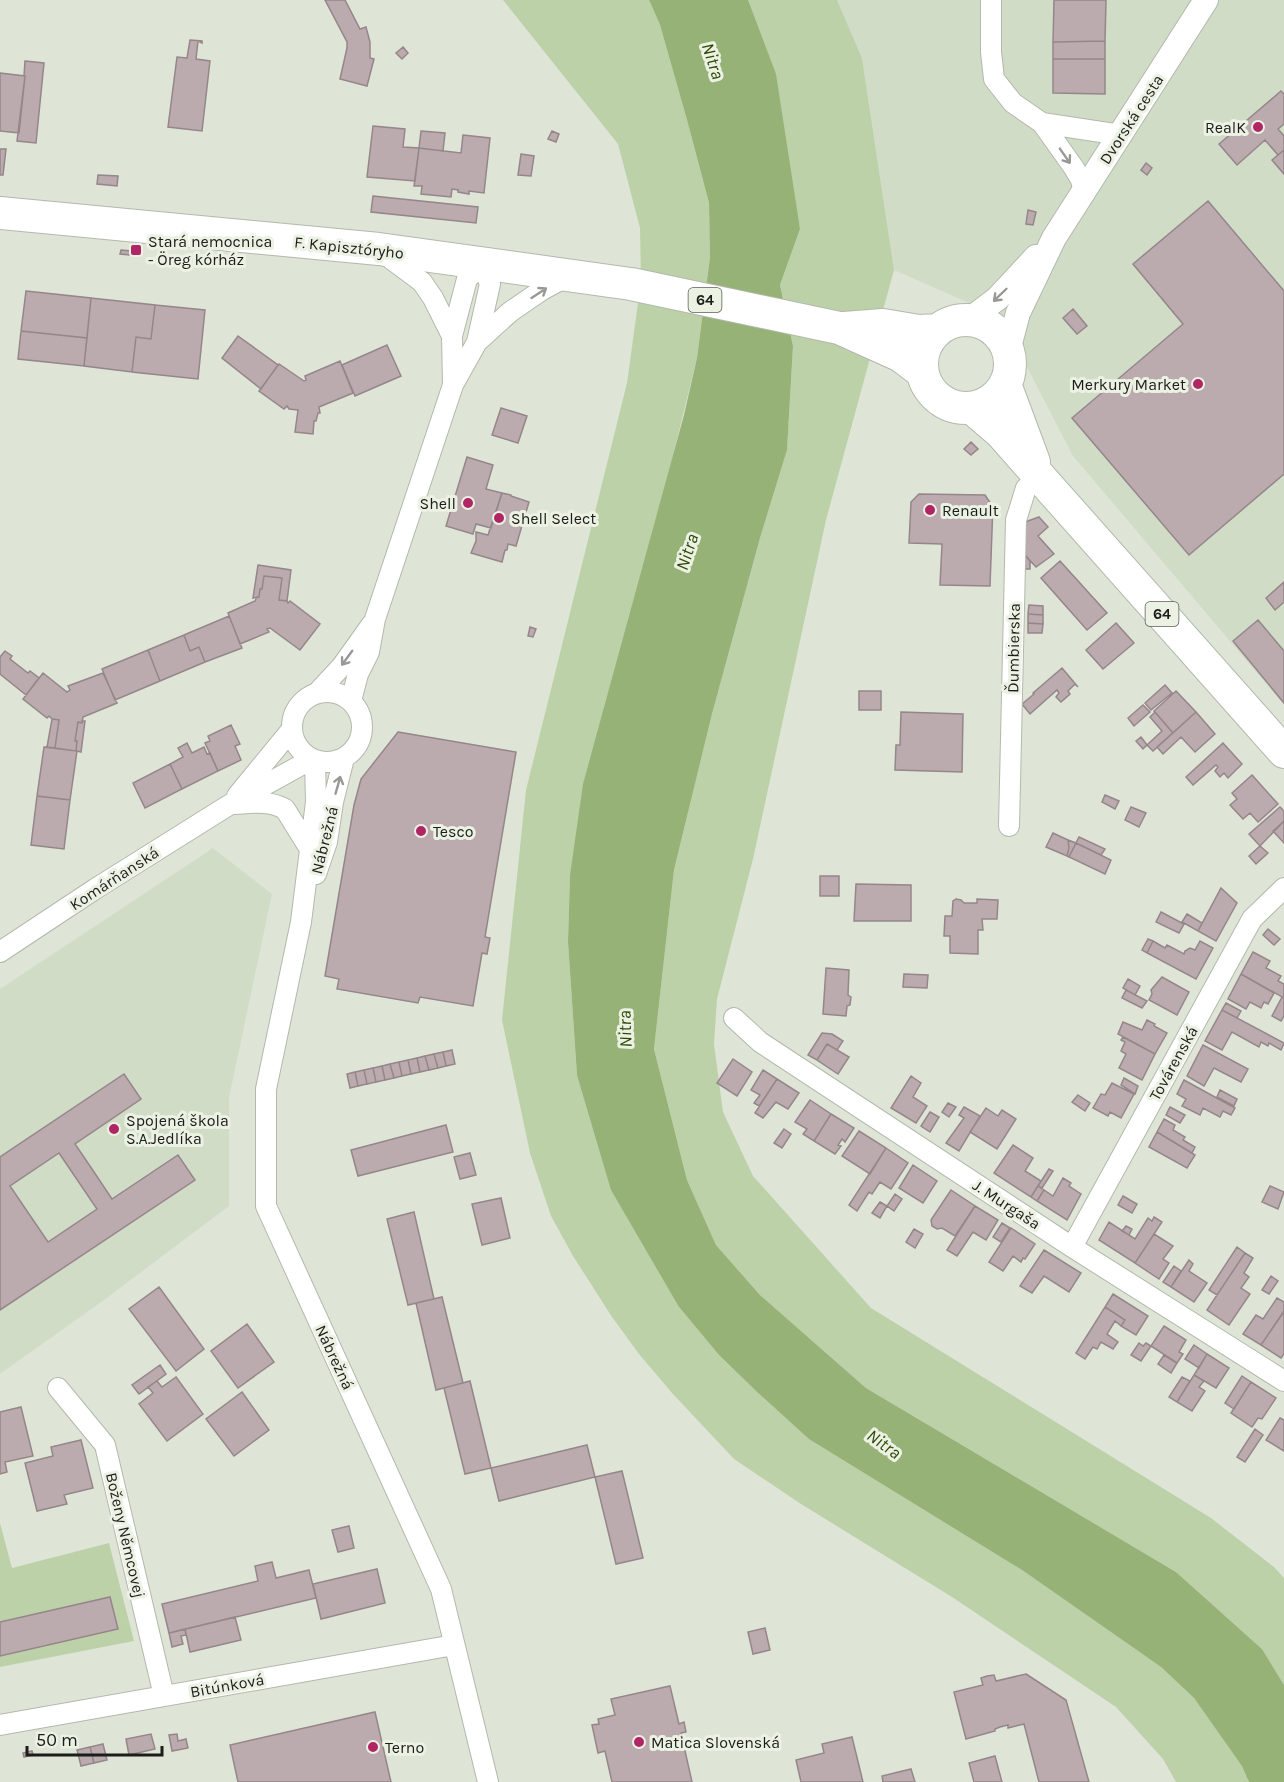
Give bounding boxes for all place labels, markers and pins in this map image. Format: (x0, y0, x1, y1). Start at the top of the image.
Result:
place label: RealK (1205, 118, 1246, 137)
marker: RealK (1251, 120, 1265, 134)
place label: Stará nemocnica - Öreg kórház (148, 232, 272, 269)
marker: Stará nemocnica - Öreg kórház (129, 243, 143, 257)
place label: Merkury Market (1071, 375, 1186, 394)
marker: Merkury Market (1191, 377, 1205, 391)
place label: Shell (419, 494, 456, 513)
marker: Shell (461, 496, 475, 510)
place label: Renault (942, 501, 999, 520)
marker: Renault (923, 503, 937, 517)
place label: Shell Select (511, 509, 596, 528)
marker: Shell Select (492, 511, 506, 525)
place label: Tesco (433, 822, 473, 841)
marker: Tesco (414, 824, 428, 838)
place label: Spojená škola S.A.Jedlíka (126, 1111, 229, 1148)
marker: Spojená škola S.A.Jedlíka (107, 1122, 121, 1136)
place label: Matica Slovenská (651, 1733, 780, 1752)
marker: Matica Slovenská (632, 1735, 646, 1749)
place label: Terno (385, 1738, 424, 1757)
marker: Terno (366, 1740, 380, 1754)

